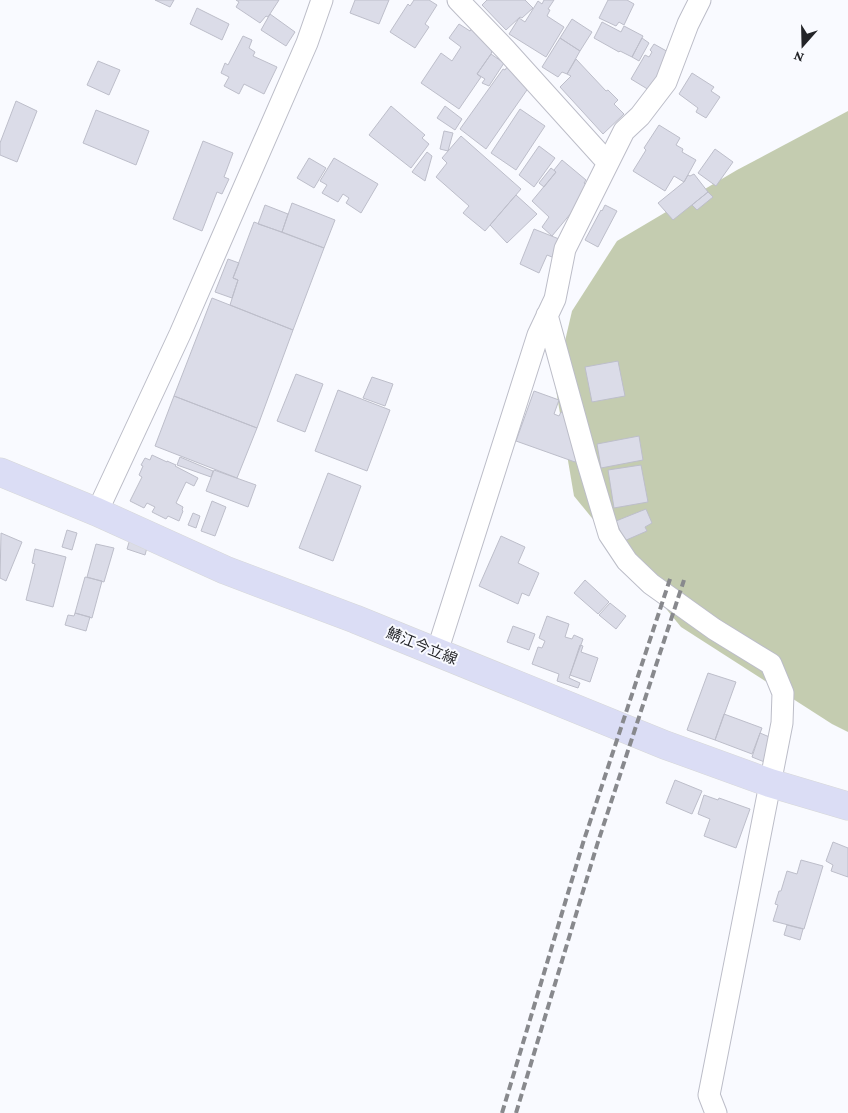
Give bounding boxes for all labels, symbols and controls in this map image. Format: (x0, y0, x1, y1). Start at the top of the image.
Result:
north arrow (778, 20, 828, 70)
text: N (791, 48, 806, 66)
street label: 鯖江今立線 (384, 625, 460, 667)

